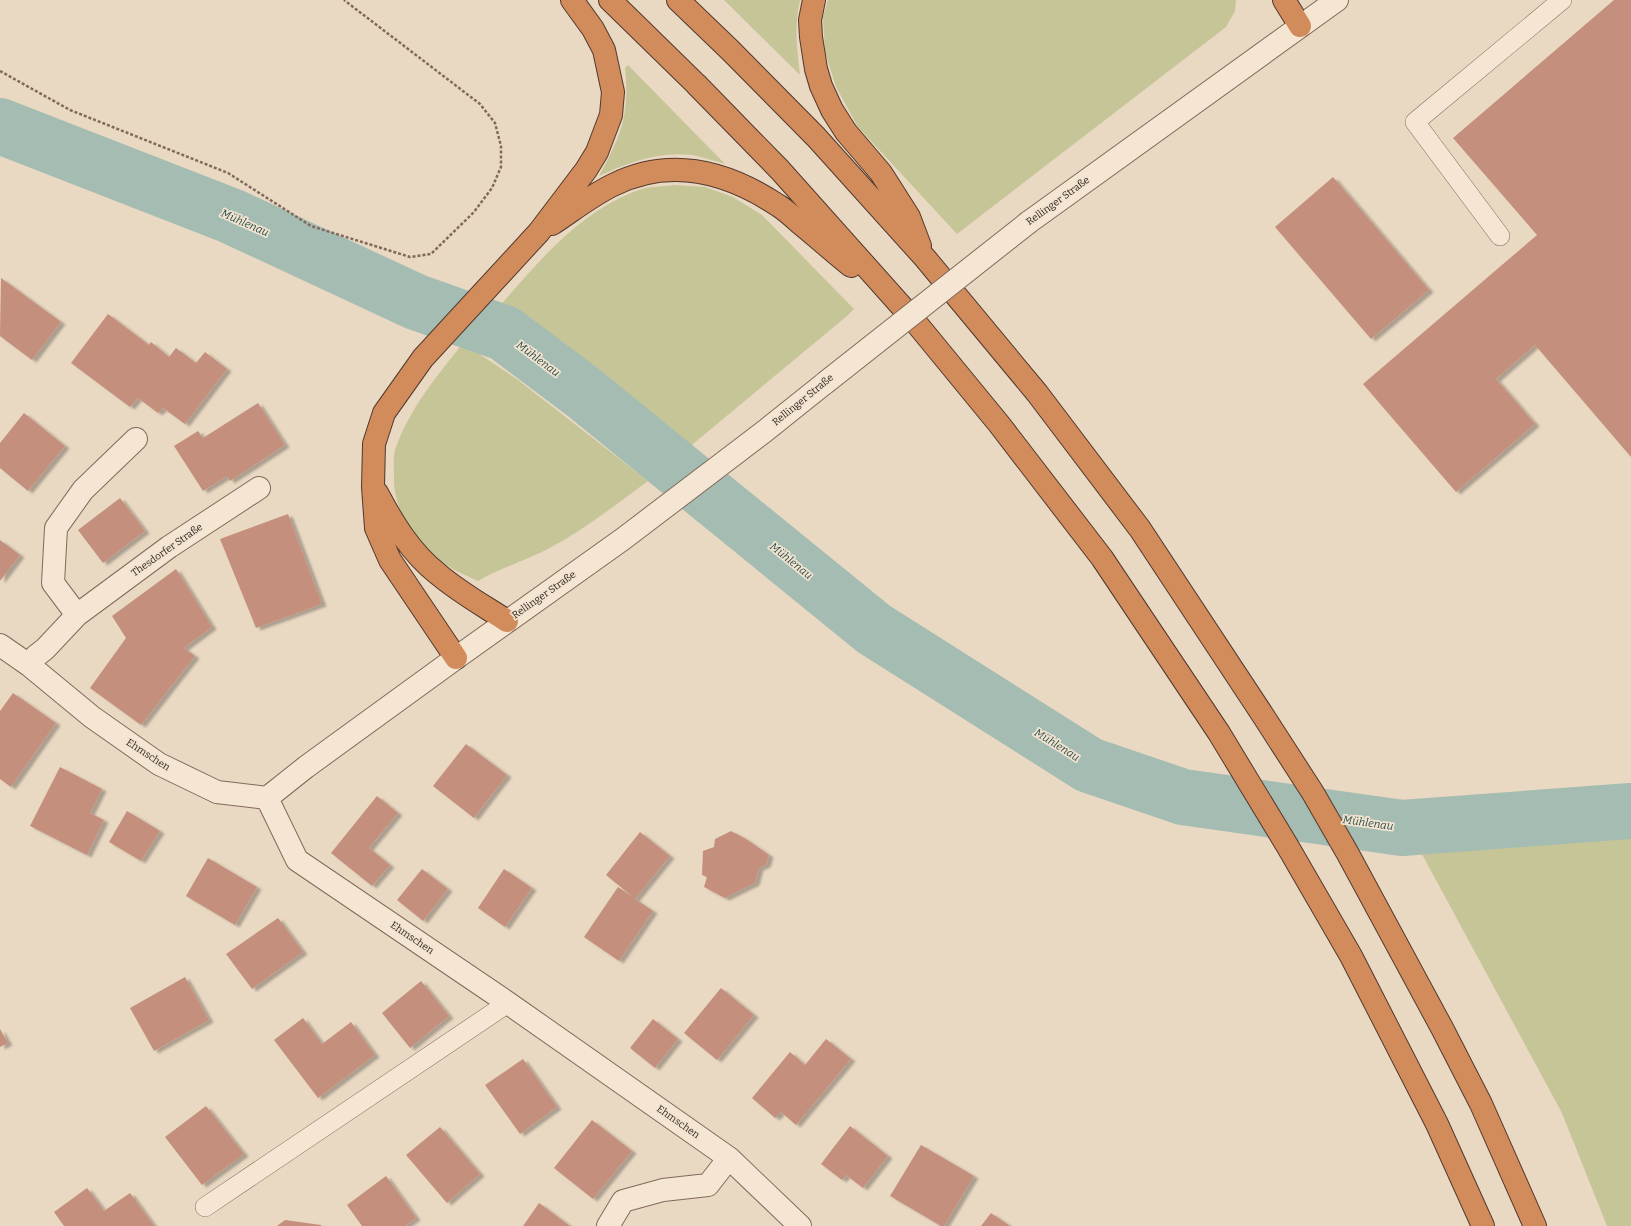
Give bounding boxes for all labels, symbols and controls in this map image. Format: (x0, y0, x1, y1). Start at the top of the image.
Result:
street label: Rellinger Straße (1024, 174, 1092, 228)
water label: Mühlenau (219, 207, 271, 239)
water label: Mühlenau (514, 338, 562, 380)
street label: Rellinger Straße (770, 372, 836, 428)
street label: Thesdorfer Straße (129, 521, 205, 579)
water label: Mühlenau (767, 540, 815, 582)
street label: Rellinger Straße (510, 569, 578, 621)
water label: Mühlenau (1032, 726, 1082, 764)
street label: Ehmschen (124, 736, 173, 774)
water label: Mühlenau (1342, 813, 1394, 833)
street label: Ehmschen (388, 919, 437, 957)
street label: Ehmschen (654, 1103, 702, 1142)

